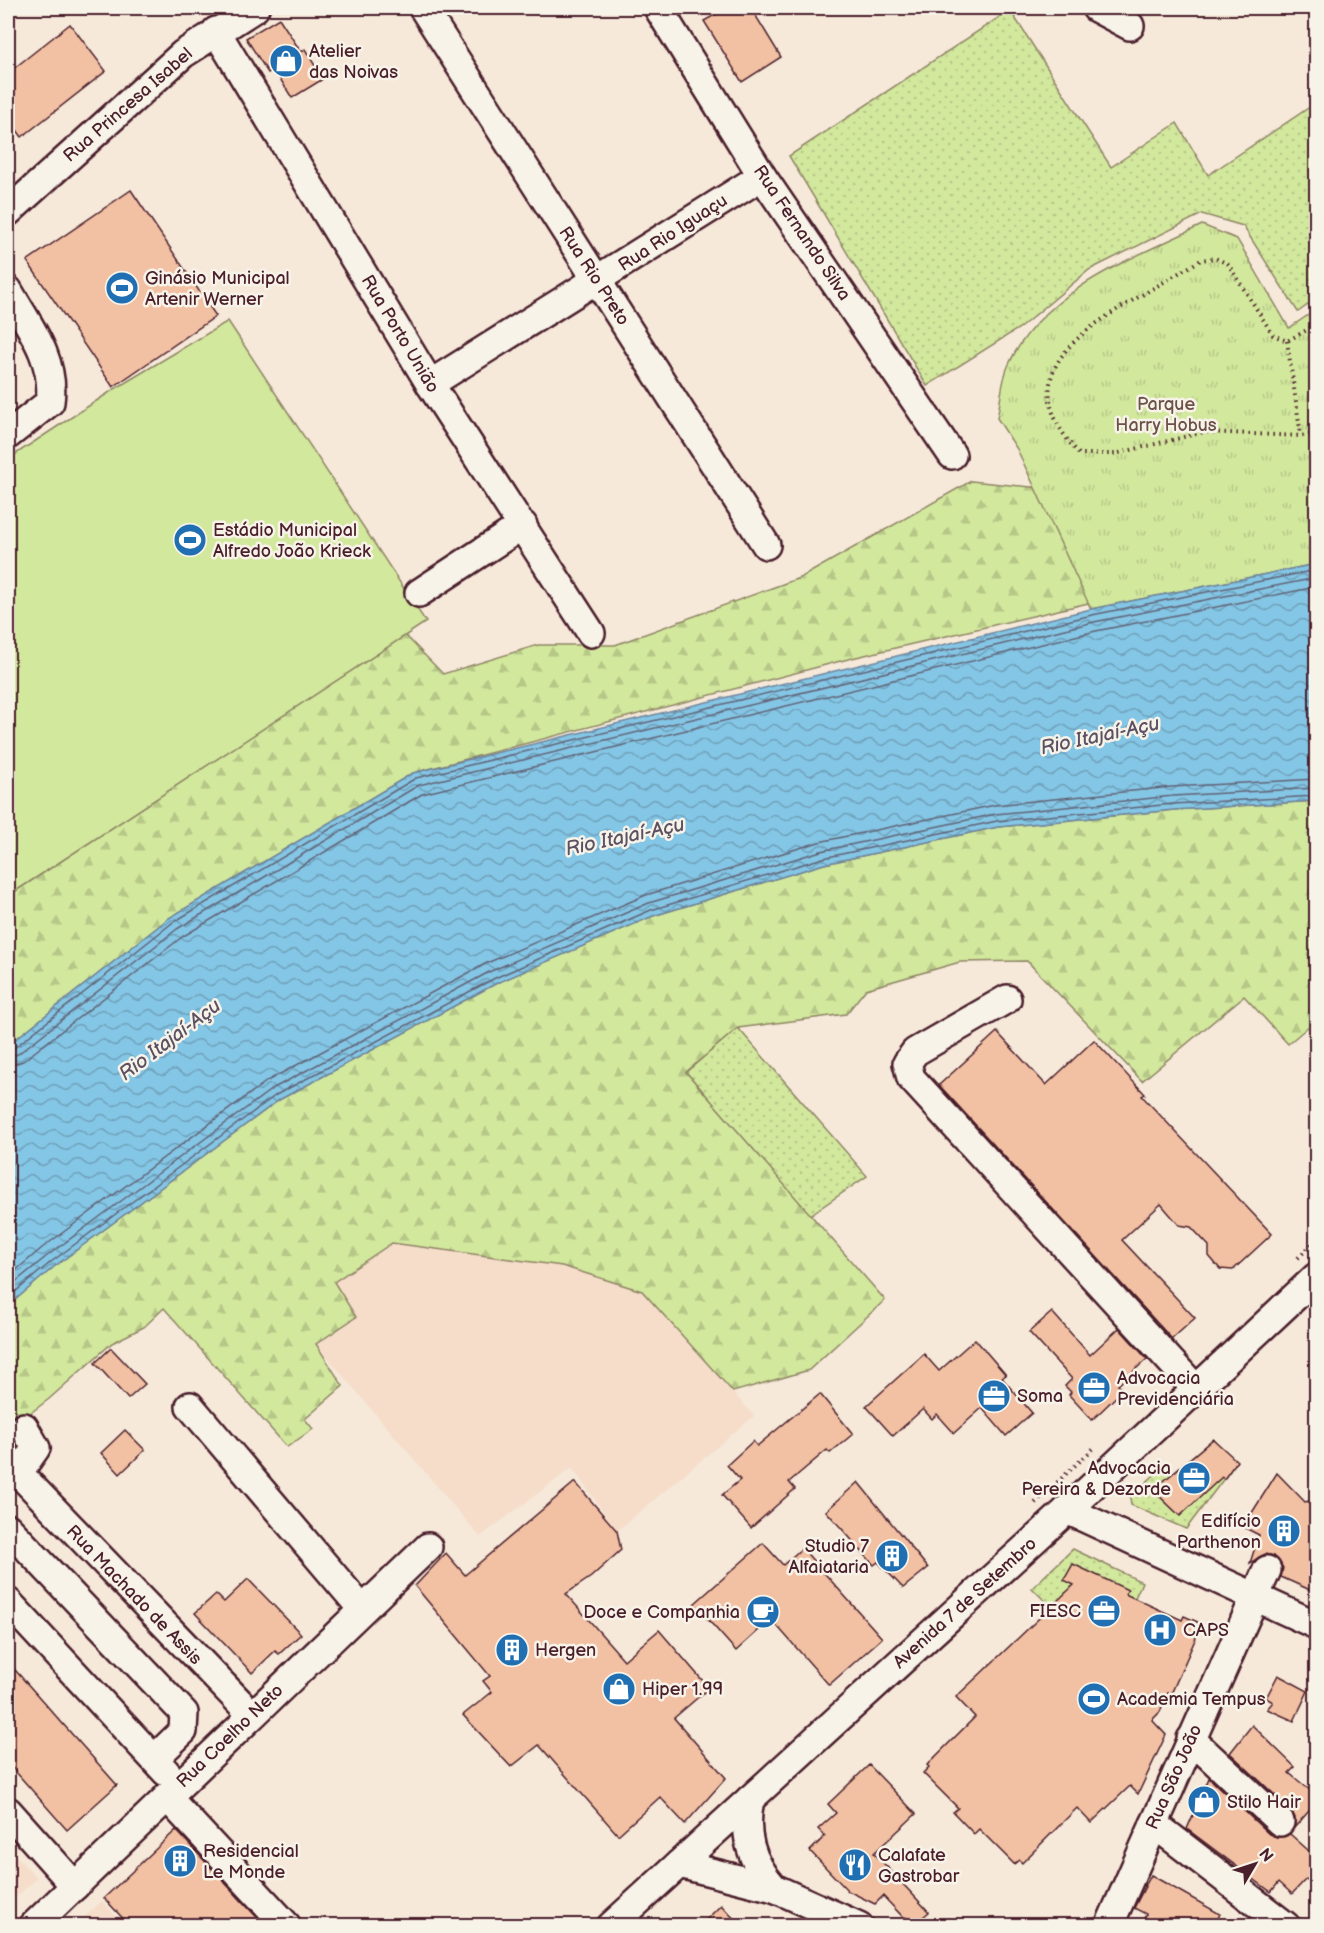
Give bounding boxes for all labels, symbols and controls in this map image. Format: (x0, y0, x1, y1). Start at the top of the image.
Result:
place label: Atelier das Noivas (309, 41, 398, 83)
street label: Rua Princesa Isabel (59, 43, 197, 167)
shop icon: Atelier das Noivas (268, 43, 304, 79)
street label: Rua Fernando Silva (749, 161, 855, 305)
street label: Rua Rio Iguaçu (615, 190, 731, 276)
street label: Rua Rio Preto (554, 223, 634, 329)
place label: Ginásio Municipal Artenir Werner (145, 268, 290, 310)
sports icon: Ginásio Municipal Artenir Werner (104, 270, 140, 306)
street label: Rua Porto União (357, 271, 443, 397)
park label: Parque Harry Hobus (1115, 394, 1217, 436)
place label: Estádio Municipal Alfredo João Krieck (213, 520, 371, 562)
sports icon: Estádio Municipal Alfredo João Krieck (172, 522, 208, 558)
water label: Rio Itajaí-Açu (1038, 712, 1162, 760)
water label: Rio Itajaí-Açu (563, 813, 687, 861)
water label: Rio Itajaí-Açu (114, 994, 226, 1086)
place label: Advocacia Previdenciária (1117, 1368, 1234, 1410)
office icon: Advocacia Previdenciária (1076, 1370, 1112, 1406)
office icon: Soma (976, 1378, 1012, 1414)
place label: Soma (1017, 1386, 1063, 1407)
place label: Advocacia Pereira & Dezorde (1021, 1458, 1171, 1500)
office icon: Advocacia Pereira & Dezorde (1176, 1460, 1212, 1496)
place label: Edifício Parthenon (1177, 1511, 1261, 1553)
building icon: Edifício Parthenon (1266, 1513, 1302, 1549)
street label: Rua Machado de Assis (62, 1521, 206, 1669)
street label: Avenida 7 de Setembro (889, 1533, 1041, 1673)
place label: Studio 7 Alfaiataria (788, 1536, 869, 1578)
building icon: Studio 7 Alfaiataria (874, 1538, 910, 1574)
office icon: FIESC (1086, 1593, 1122, 1629)
cafe icon: Doce e Companhia (745, 1594, 781, 1630)
place label: FIESC (1029, 1601, 1081, 1622)
place label: Doce e Companhia (583, 1602, 740, 1623)
hospital icon: CAPS (1142, 1612, 1178, 1648)
place label: CAPS (1183, 1620, 1229, 1641)
building icon: Hergen (494, 1632, 530, 1668)
place label: Hergen (535, 1640, 596, 1661)
shop icon: Hiper 1.99 (601, 1671, 637, 1707)
place label: Hiper 1.99 (642, 1679, 723, 1700)
street label: Rua Coelho Neto (172, 1680, 288, 1792)
sports icon: Academia Tempus (1076, 1681, 1112, 1717)
place label: Academia Tempus (1117, 1689, 1266, 1710)
street label: Rua São João (1142, 1721, 1206, 1833)
shop icon: Stilo Hair (1186, 1784, 1222, 1820)
place label: Stilo Hair (1227, 1792, 1301, 1813)
north arrow (1225, 1834, 1285, 1894)
place label: Residencial Le Monde (203, 1841, 299, 1883)
building icon: Residencial Le Monde (162, 1843, 198, 1879)
place label: Calafate Gastrobar (878, 1845, 960, 1887)
text: N (1254, 1845, 1277, 1866)
restaurant icon: Calafate Gastrobar (837, 1847, 873, 1883)

